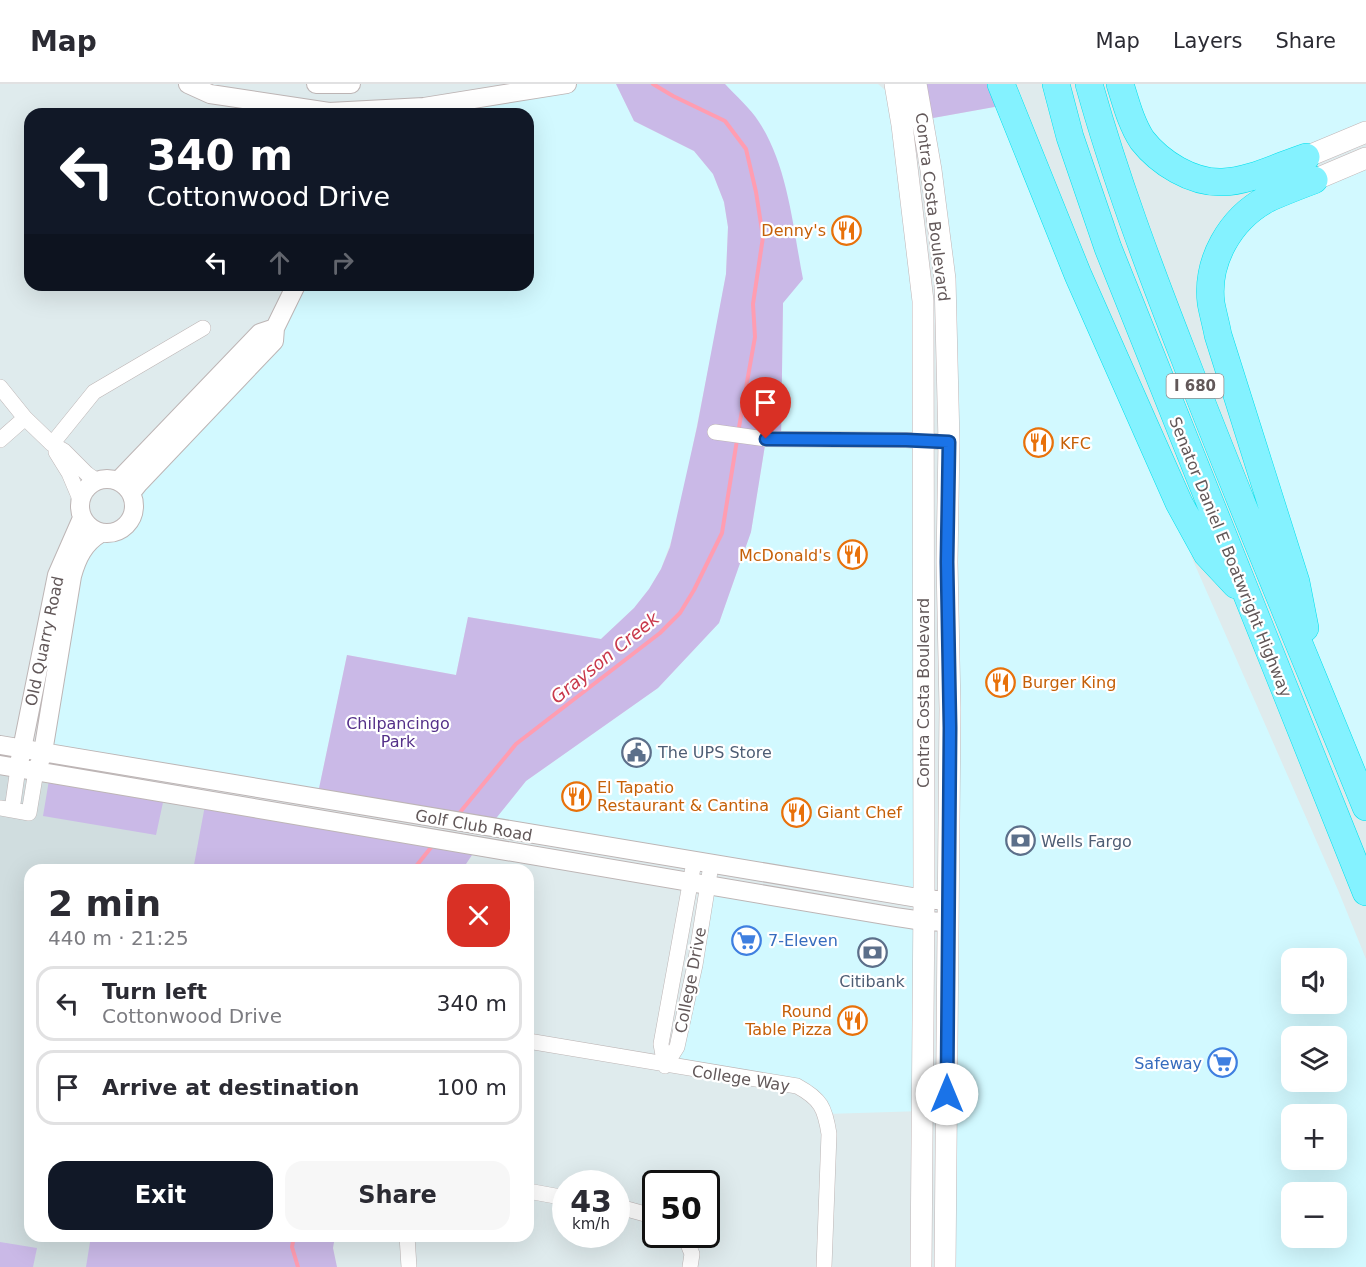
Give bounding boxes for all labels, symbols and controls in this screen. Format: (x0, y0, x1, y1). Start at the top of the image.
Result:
text: Map (30, 25, 97, 58)
text: Map (1096, 29, 1140, 53)
text: Layers (1173, 29, 1242, 53)
text: Share (1275, 29, 1336, 53)
street label: Contra Costa Boulevard (911, 111, 954, 303)
text: 340 m (147, 131, 293, 180)
icon: left (48, 132, 126, 210)
text: Cottonwood Drive (147, 181, 390, 212)
restaurant icon: Denny's (831, 214, 863, 246)
place label: Denny's (761, 221, 826, 240)
icon: left (200, 246, 233, 279)
icon: ahead (263, 246, 296, 279)
icon: right (326, 246, 359, 279)
road number: I 680 (1166, 374, 1224, 398)
pin (740, 377, 791, 439)
icon: arrive (749, 386, 782, 419)
street label: Senator Daniel E Boatwright Highway (1165, 414, 1296, 700)
restaurant icon: KFC (1023, 427, 1055, 459)
place label: KFC (1060, 434, 1091, 453)
restaurant icon: McDonald's (836, 539, 868, 571)
place label: McDonald's (739, 546, 831, 565)
street label: Old Quarry Road (21, 574, 68, 708)
street label: Contra Costa Boulevard (914, 598, 933, 788)
water label: Grayson Creek (546, 607, 664, 708)
restaurant icon: Burger King (985, 666, 1017, 698)
place label: Burger King (1022, 673, 1116, 692)
park label: Chilpancingo Park (346, 714, 450, 751)
public building icon: The UPS Store (621, 736, 653, 768)
place label: The UPS Store (657, 743, 772, 762)
place label: El Tapatio Restaurant & Cantina (597, 778, 769, 815)
restaurant icon: El Tapatio Restaurant & Cantina (560, 780, 592, 812)
restaurant icon: Giant Chef (780, 796, 812, 828)
place label: Giant Chef (817, 803, 902, 822)
street label: Golf Club Road (414, 806, 534, 845)
bank icon: Wells Fargo (1004, 825, 1036, 857)
place label: Wells Fargo (1041, 832, 1132, 851)
text: 2 min (48, 883, 161, 924)
button: close (447, 884, 510, 947)
supermarket icon: 7-Eleven (731, 924, 763, 956)
text: 440 m · 21:25 (48, 926, 189, 950)
street label: College Drive (671, 926, 710, 1035)
place label: 7-Eleven (768, 931, 838, 950)
bank icon: Citibank (856, 937, 888, 969)
map controls (1281, 948, 1347, 1248)
button: sound (1281, 948, 1347, 1014)
place label: Citibank (839, 972, 906, 991)
text: Turn left (102, 979, 207, 1004)
icon: left (51, 987, 84, 1020)
text: 340 m (437, 991, 507, 1016)
place label: Round Table Pizza (744, 1002, 832, 1039)
text: Cottonwood Drive (102, 1004, 282, 1028)
restaurant icon: Round Table Pizza (837, 1004, 869, 1036)
button: layers (1281, 1026, 1347, 1092)
supermarket icon: Safeway (1207, 1047, 1239, 1079)
place label: Safeway (1134, 1054, 1202, 1073)
street label: College Way (691, 1061, 791, 1096)
position arrow (915, 1062, 979, 1126)
icon: arrive (51, 1071, 84, 1104)
text: Arrive at destination (102, 1075, 359, 1100)
text: 100 m (437, 1075, 507, 1100)
button: + (1281, 1104, 1347, 1170)
button: Exit (48, 1161, 273, 1230)
button: Share (285, 1161, 510, 1230)
speed limit sign: 50 (642, 1170, 720, 1248)
button: − (1281, 1182, 1347, 1248)
text: 43 (570, 1184, 612, 1219)
text: km/h (572, 1215, 610, 1233)

